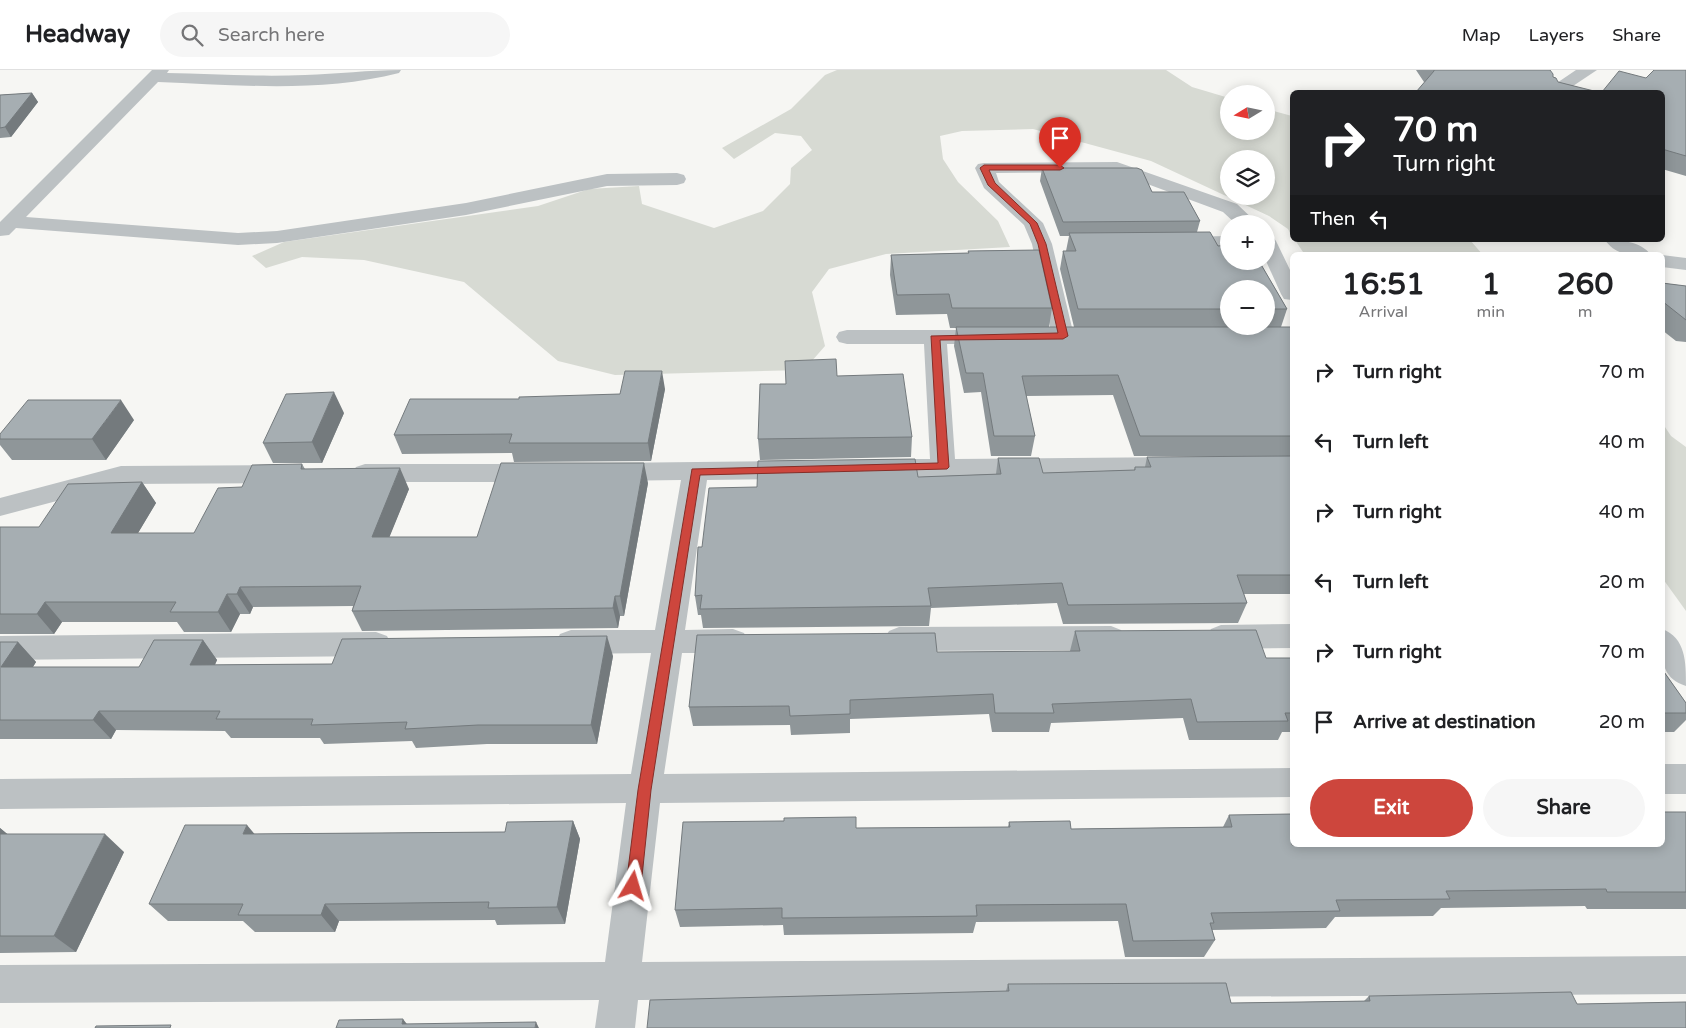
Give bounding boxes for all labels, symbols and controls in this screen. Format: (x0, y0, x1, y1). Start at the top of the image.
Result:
search box (160, 12, 510, 57)
text: Headway (25, 20, 130, 49)
icon: search (178, 21, 206, 49)
text: Search here (218, 24, 325, 46)
text: Map (1462, 24, 1501, 46)
text: Layers (1529, 24, 1584, 46)
text: Share (1612, 24, 1661, 46)
north arrow (1220, 85, 1275, 140)
map controls (1220, 85, 1275, 335)
text: 70 m (1393, 109, 1478, 151)
icon: right (1310, 110, 1375, 175)
pin (1039, 117, 1081, 168)
icon: arrive (1046, 124, 1074, 152)
button: layers (1220, 150, 1275, 205)
text: Turn right (1393, 151, 1495, 177)
icon: left (1365, 205, 1393, 233)
text: Then (1310, 208, 1355, 230)
button: + (1220, 215, 1275, 270)
text: 16:51 (1342, 266, 1425, 303)
text: 1 (1481, 266, 1500, 303)
text: 260 (1557, 266, 1613, 303)
button: − (1220, 280, 1275, 335)
text: Arrival (1359, 302, 1408, 322)
text: min (1477, 302, 1505, 322)
text: m (1578, 302, 1592, 322)
icon: right (1310, 358, 1338, 386)
text: Turn right (1353, 361, 1441, 383)
text: 70 m (1599, 361, 1645, 383)
icon: left (1310, 428, 1338, 456)
text: Turn left (1353, 431, 1429, 453)
text: 40 m (1599, 431, 1645, 453)
icon: right (1310, 498, 1338, 526)
text: Turn right (1353, 501, 1441, 523)
text: 40 m (1599, 501, 1645, 523)
icon: left (1310, 568, 1338, 596)
text: Turn left (1353, 571, 1429, 593)
text: 20 m (1599, 571, 1645, 593)
icon: right (1310, 638, 1338, 666)
text: Turn right (1353, 641, 1441, 663)
text: 70 m (1599, 641, 1645, 663)
icon: arrive (1310, 708, 1338, 736)
text: Arrive at destination (1353, 711, 1536, 733)
text: 20 m (1599, 711, 1645, 733)
button: Exit (1310, 779, 1473, 837)
button: Share (1483, 779, 1645, 837)
position arrow (606, 859, 658, 911)

